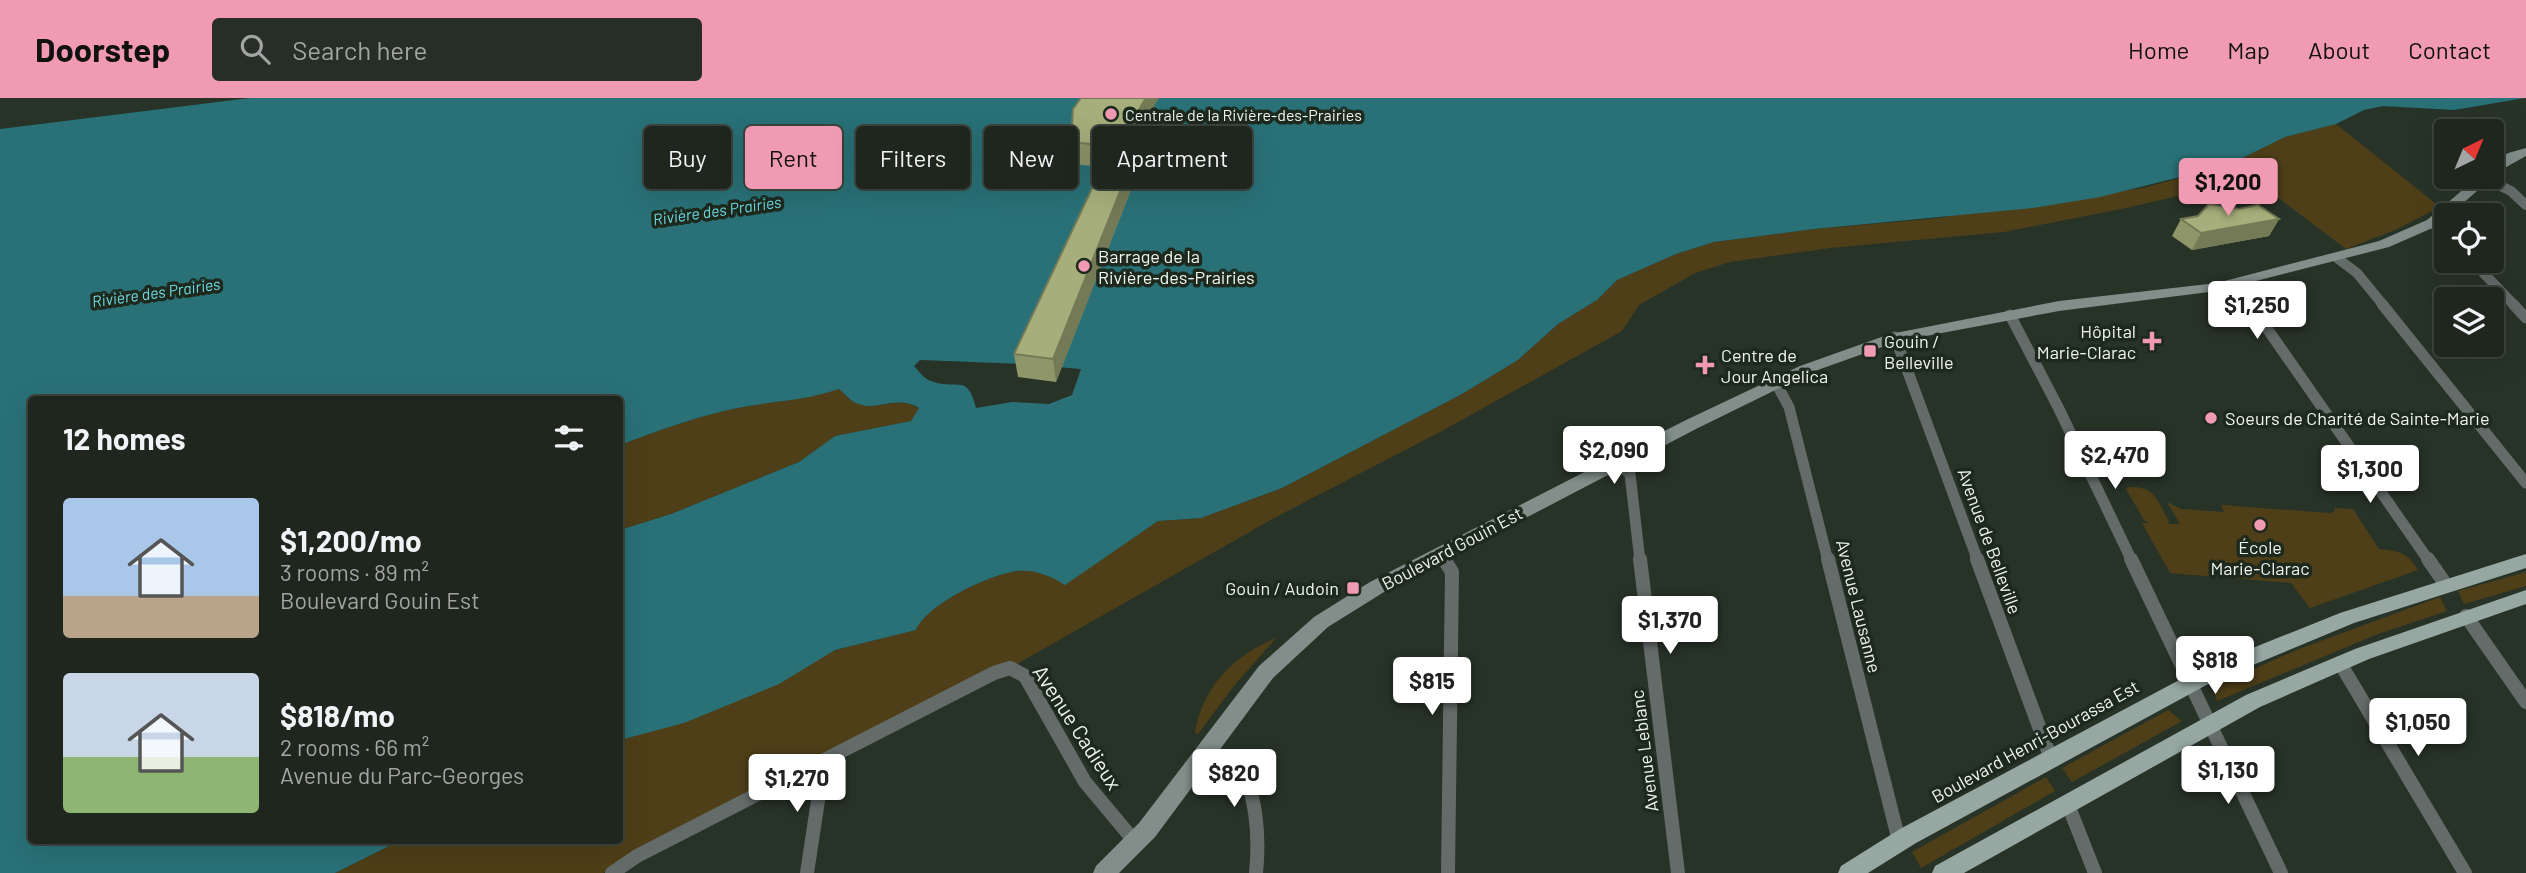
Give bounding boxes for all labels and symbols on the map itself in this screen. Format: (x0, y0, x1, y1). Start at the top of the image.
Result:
place label: Centrale de la Rivière-des-Prairies (1125, 105, 1362, 124)
marker: Centrale de la Rivière-des-Prairies (1103, 106, 1119, 122)
north arrow (2434, 119, 2504, 189)
pin: $1,200 (2171, 158, 2285, 218)
water label: Rivière des Prairies (652, 192, 783, 228)
place label: Barrage de la Rivière-des-Prairies (1098, 245, 1255, 288)
marker: Barrage de la Rivière-des-Prairies (1076, 258, 1092, 274)
water label: Rivière des Prairies (91, 274, 222, 310)
pin: $1,250 (2200, 282, 2314, 341)
place label: Hôpital Marie-Clarac (2037, 320, 2136, 363)
place label: Gouin / Belleville (1884, 330, 1954, 373)
marker: Hôpital Marie-Clarac (2142, 331, 2162, 351)
marker: Gouin / Belleville (1862, 343, 1878, 359)
place label: Centre de Jour Angelica (1721, 344, 1828, 387)
marker: Centre de Jour Angelica (1695, 355, 1715, 375)
place label: Soeurs de Charité de Sainte-Marie (2225, 407, 2490, 429)
marker: Soeurs de Charité de Sainte-Marie (2203, 410, 2219, 426)
pin: $2,090 (1557, 426, 1671, 486)
pin: $2,470 (2058, 432, 2172, 491)
pin: $1,300 (2313, 446, 2427, 505)
street label: Avenue de Belleville (1953, 465, 2027, 617)
street label: Boulevard Gouin Est (1378, 502, 1526, 594)
marker: École Marie-Clarac (2252, 517, 2268, 533)
place label: École Marie-Clarac (2210, 536, 2310, 579)
street label: Avenue Lausanne (1832, 537, 1886, 675)
place label: Gouin / Audoin (1225, 577, 1339, 599)
marker: Gouin / Audoin (1345, 580, 1361, 596)
pin: $1,370 (1613, 596, 1727, 656)
pin: $818 (2174, 636, 2256, 696)
pin: $815 (1391, 658, 1473, 717)
street label: Avenue Cadieux (1028, 660, 1128, 794)
street label: Boulevard Henri-Bourassa Est (1928, 675, 2142, 807)
street label: Avenue Leblanc (1626, 689, 1662, 813)
pin: $1,050 (2361, 698, 2475, 758)
pin: $1,130 (2171, 746, 2285, 806)
pin: $820 (1193, 750, 1275, 809)
pin: $1,270 (740, 754, 854, 814)

